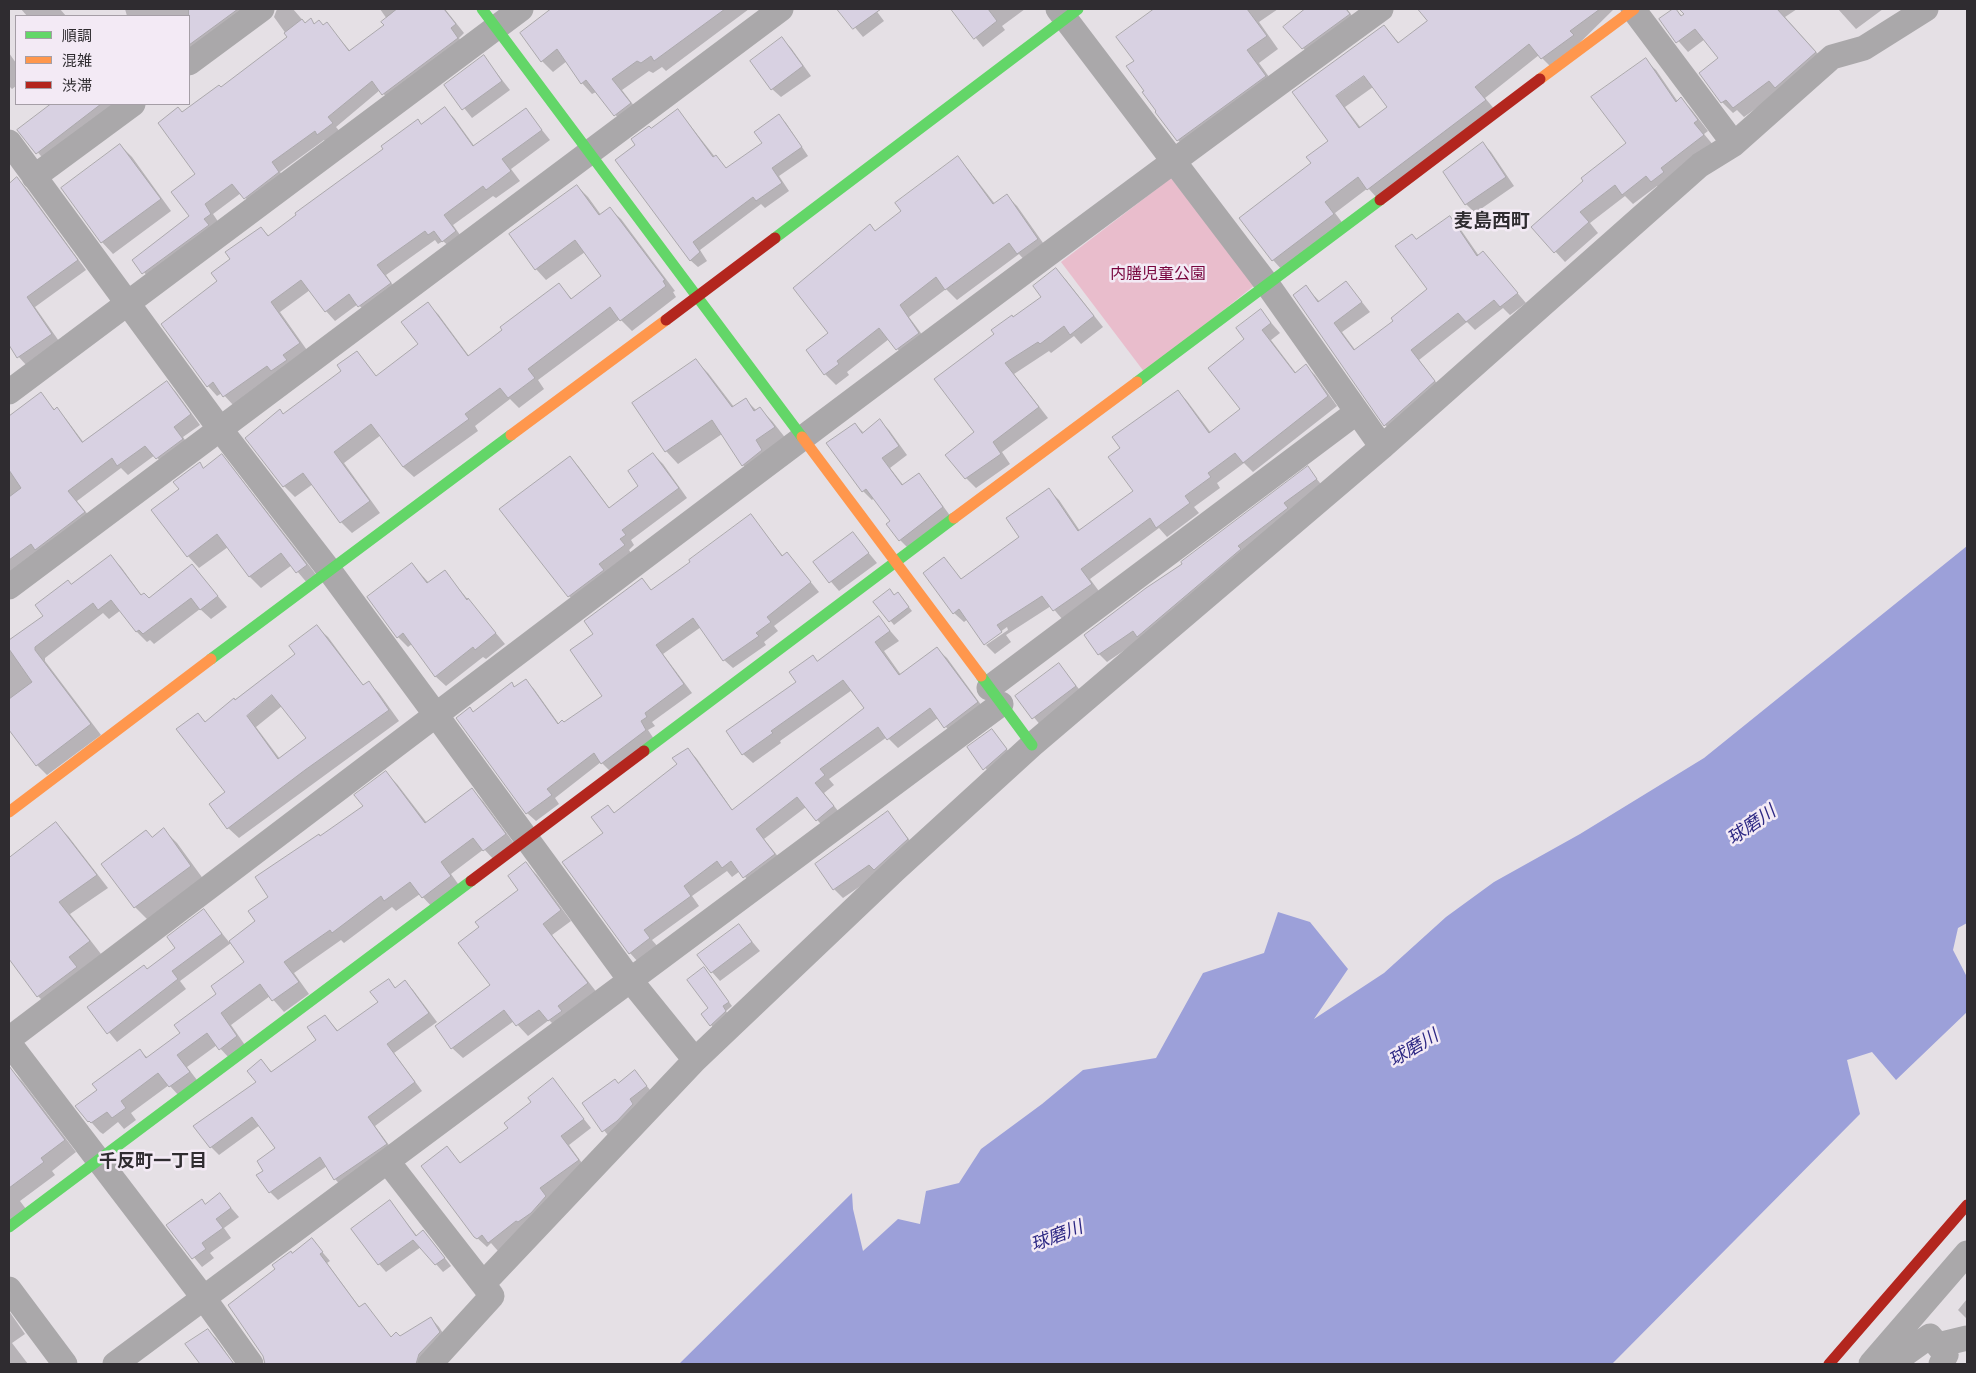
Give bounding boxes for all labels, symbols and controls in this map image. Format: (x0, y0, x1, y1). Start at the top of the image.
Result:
legend (15, 15, 190, 105)
text: 順調 (62, 27, 92, 46)
text: 混雑 (62, 52, 92, 71)
text: 渋滞 (62, 77, 92, 96)
district label: 麦島西町 (1454, 211, 1530, 233)
park label: 内膳児童公園 (1110, 265, 1206, 285)
water label: 球磨川 (1724, 802, 1780, 850)
water label: 球磨川 (1385, 1026, 1443, 1072)
district label: 千反町一丁目 (99, 1151, 207, 1173)
water label: 球磨川 (1028, 1217, 1086, 1257)

